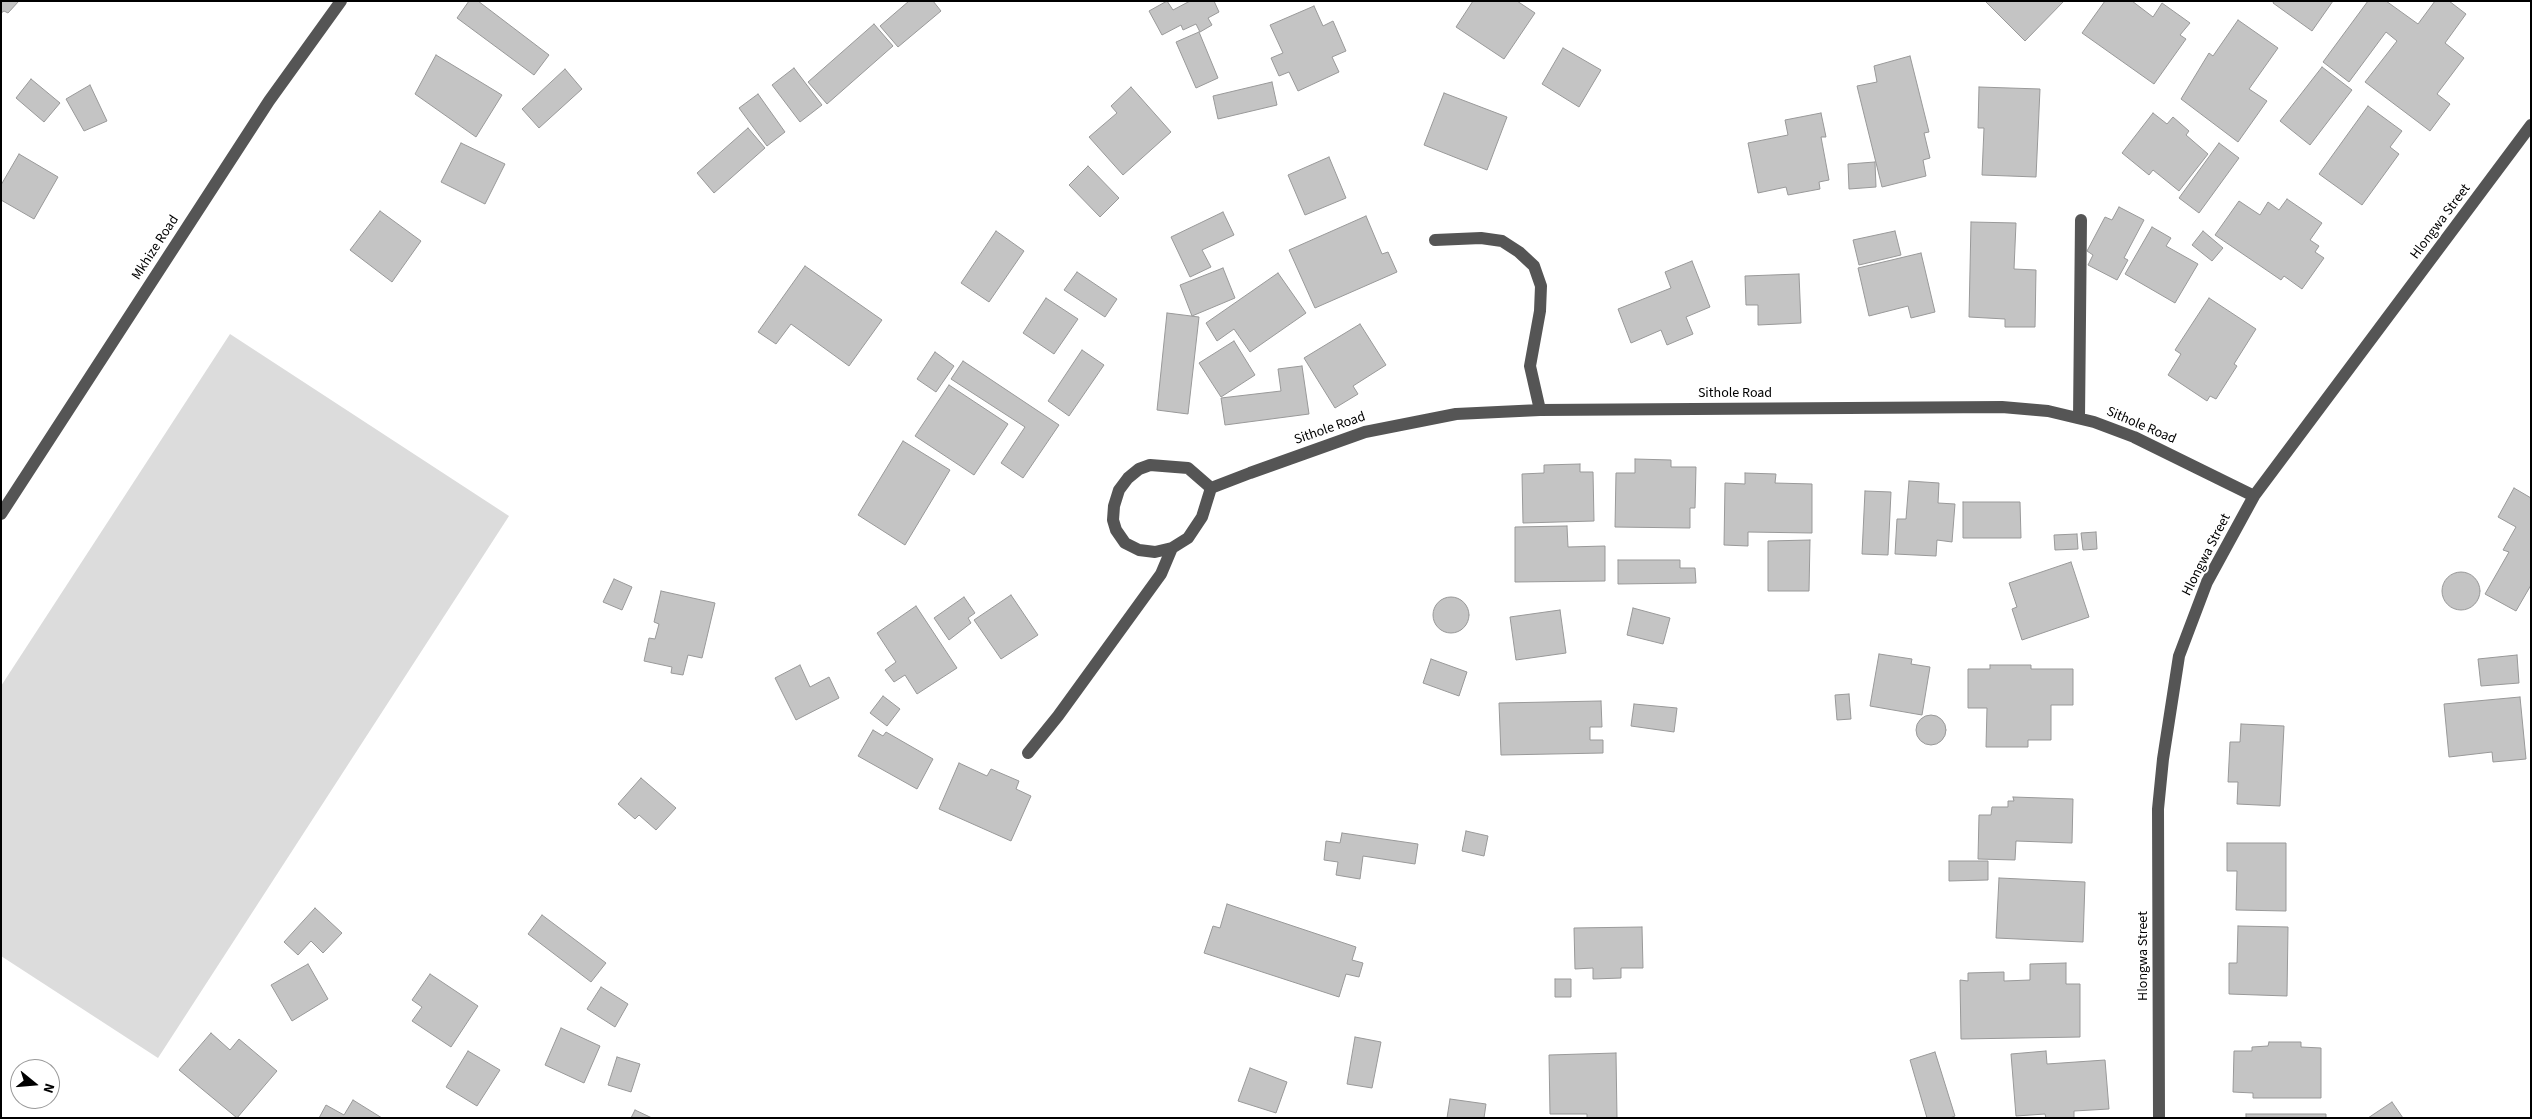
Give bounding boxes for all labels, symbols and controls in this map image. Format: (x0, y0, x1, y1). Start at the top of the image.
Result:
street label: Hlongwa Street (2407, 181, 2475, 263)
street label: Mkhize Road (129, 212, 183, 284)
street label: Sithole Road (1698, 386, 1772, 402)
street label: Sithole Road (2104, 404, 2178, 448)
street label: Sithole Road (1292, 409, 1368, 449)
street label: Hlongwa Street (2179, 511, 2235, 599)
street label: Hlongwa Street (2136, 911, 2152, 1001)
north arrow (10, 1059, 60, 1109)
text: N (37, 1081, 59, 1095)

